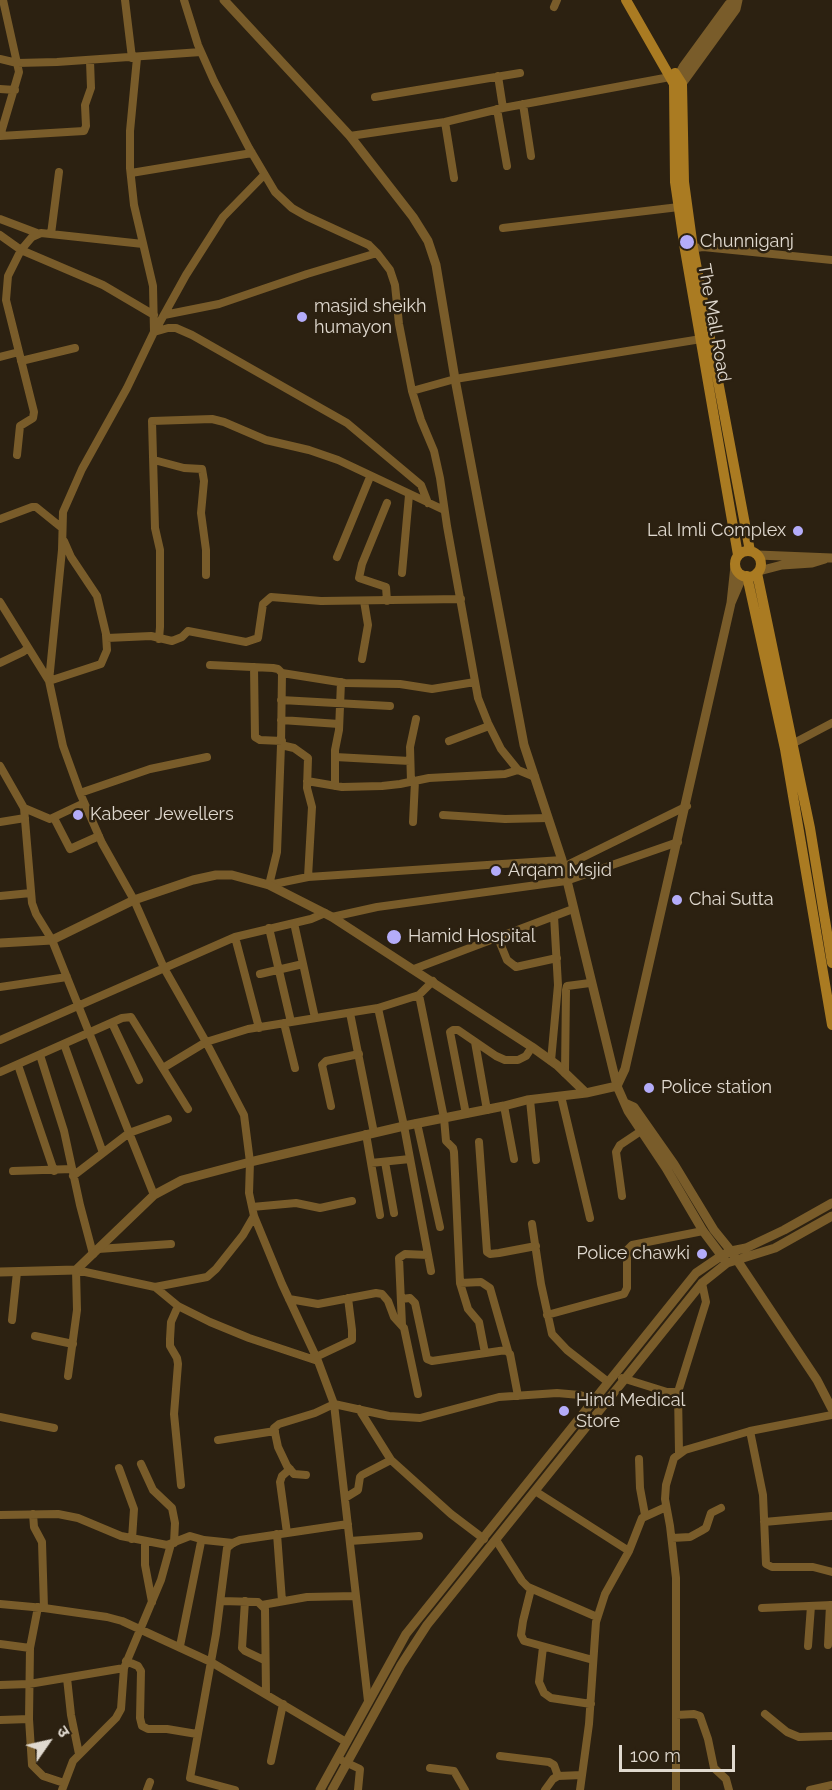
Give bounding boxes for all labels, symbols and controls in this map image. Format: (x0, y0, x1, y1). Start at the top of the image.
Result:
place label: Chunniganj (700, 231, 794, 253)
marker: Chunniganj (678, 233, 696, 251)
street label: The Mall Road (693, 262, 735, 384)
place label: masjid sheikh humayon (314, 296, 427, 338)
marker: masjid sheikh humayon (295, 310, 309, 324)
place label: Lal Imli Complex (647, 520, 786, 542)
marker: Lal Imli Complex (791, 524, 805, 538)
place label: Kabeer Jewellers (90, 804, 234, 826)
marker: Kabeer Jewellers (71, 808, 85, 822)
place label: Arqam Msjid (508, 860, 612, 882)
marker: Arqam Msjid (489, 864, 503, 878)
place label: Chai Sutta (689, 889, 774, 911)
marker: Chai Sutta (670, 893, 684, 907)
place label: Hamid Hospital (408, 926, 536, 948)
marker: Hamid Hospital (385, 928, 403, 946)
place label: Police station (661, 1077, 772, 1099)
marker: Police station (642, 1081, 656, 1095)
place label: Police chawki (577, 1243, 690, 1265)
marker: Police chawki (695, 1247, 709, 1261)
place label: Hind Medical Store (576, 1390, 685, 1432)
marker: Hind Medical Store (557, 1404, 571, 1418)
north arrow (18, 1712, 78, 1772)
text: उ (53, 1722, 74, 1741)
scale bar (622, 1733, 738, 1771)
text: 100 m (630, 1745, 681, 1766)

